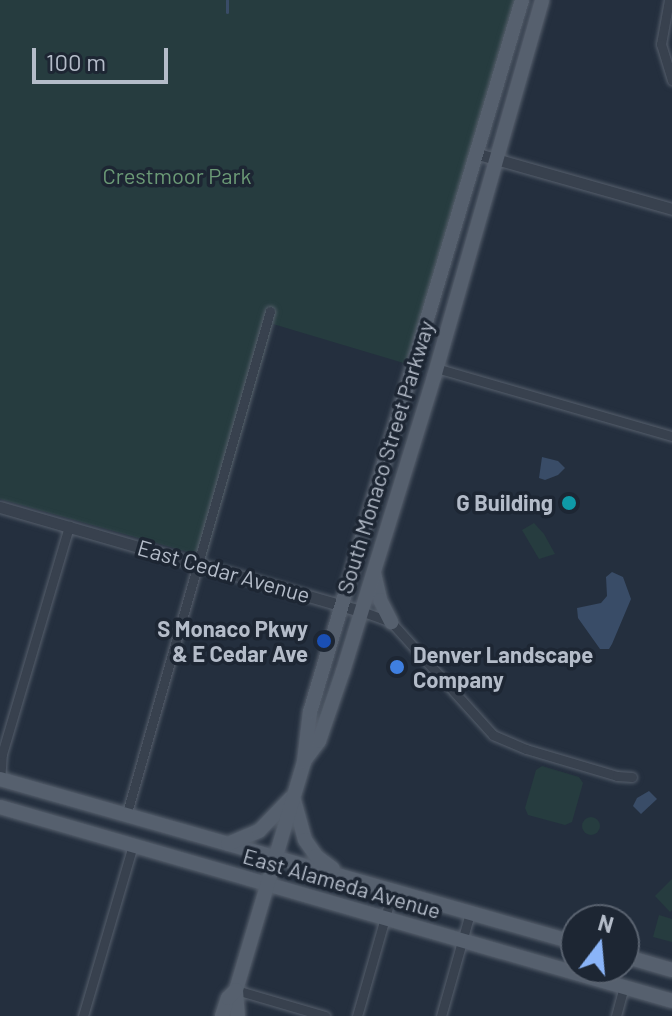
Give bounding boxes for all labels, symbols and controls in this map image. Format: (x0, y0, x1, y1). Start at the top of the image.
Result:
scale bar (36, 32, 172, 82)
text: 100 m (46, 47, 106, 76)
park label: Crestmoor Park (102, 163, 252, 189)
street label: South Monaco Street Parkway (331, 317, 439, 597)
place label: G Building (456, 490, 553, 516)
marker: G Building (560, 494, 578, 512)
street label: East Cedar Avenue (135, 534, 313, 608)
place label: S Monaco Pkwy & E Cedar Ave (157, 615, 308, 666)
marker: S Monaco Pkwy & E Cedar Ave (315, 632, 333, 650)
place label: Denver Landscape Company (413, 641, 593, 692)
marker: Denver Landscape Company (388, 658, 406, 676)
street label: East Alameda Avenue (240, 842, 444, 924)
north arrow (560, 904, 640, 984)
text: N (595, 908, 617, 937)

